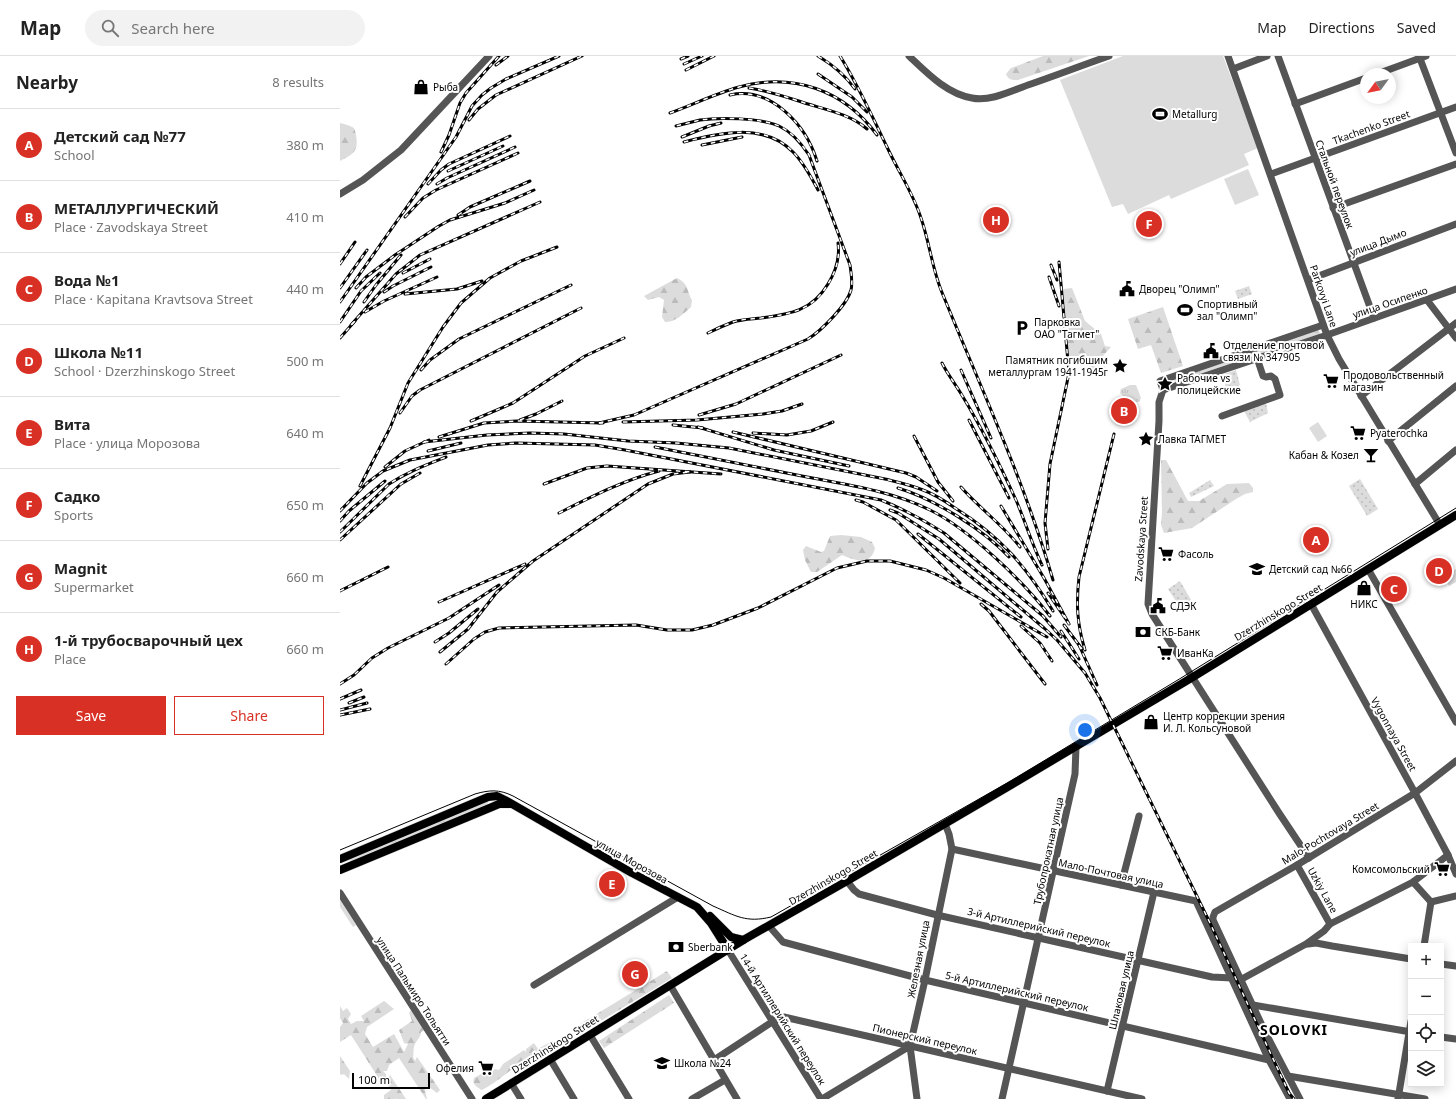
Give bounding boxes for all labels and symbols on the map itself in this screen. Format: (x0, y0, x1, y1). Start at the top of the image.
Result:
north arrow (1360, 68, 1396, 104)
shop icon: Рыба (412, 78, 430, 96)
place label: Рыба (433, 80, 458, 94)
sports icon: Metallurg (1151, 105, 1169, 123)
street label: Tkachenko Street (1330, 106, 1412, 147)
place label: Metallurg (1172, 107, 1217, 121)
street label: Стальной переулок (1312, 138, 1358, 231)
pin: H (983, 205, 1009, 235)
pin: F (1136, 209, 1162, 239)
street label: улица Дымо (1348, 225, 1408, 259)
street label: Parkovyi Lane (1307, 263, 1341, 329)
public building icon: Дворец "Олимп" (1118, 280, 1136, 298)
place label: Дворец "Олимп" (1139, 282, 1220, 296)
street label: улица Осипенко (1351, 283, 1429, 321)
place label: Спортивный зал "Олимп" (1197, 297, 1258, 323)
sports icon: Спортивный зал "Олимп" (1176, 301, 1194, 319)
place label: Парковка ОАО "Тагмет" (1034, 315, 1099, 341)
parking icon: Парковка ОАО "Тагмет" (1013, 319, 1031, 337)
place label: Отделение почтовой связи № 347905 (1223, 338, 1324, 364)
public building icon: Отделение почтовой связи № 347905 (1202, 342, 1220, 360)
place label: Памятник погибшим металлургам 1941-1945г (988, 353, 1109, 379)
place icon: Памятник погибшим металлургам 1941-1945г (1111, 357, 1129, 375)
place label: Продовольственный магазин (1343, 368, 1444, 394)
place label: Рабочие vs полицейские (1177, 371, 1241, 397)
supermarket icon: Продовольственный магазин (1322, 372, 1340, 390)
place icon: Рабочие vs полицейские (1156, 375, 1174, 393)
pin: B (1111, 396, 1137, 426)
supermarket icon: Pyaterochka (1349, 424, 1367, 442)
place label: Pyaterochka (1370, 426, 1428, 440)
place icon: Лавка ТАГМЕТ (1137, 430, 1155, 448)
place label: Лавка ТАГМЕТ (1158, 432, 1226, 446)
bar icon: Кабан & Козел (1362, 446, 1380, 464)
place label: Кабан & Козел (1289, 448, 1359, 462)
street label: Zavodskaya Street (1131, 495, 1151, 582)
pin: A (1303, 525, 1329, 555)
supermarket icon: Фасоль (1157, 545, 1175, 563)
place label: Фасоль (1178, 547, 1214, 561)
pin: D (1426, 556, 1452, 586)
school or university icon: Детский сад №66 (1248, 560, 1266, 578)
place label: Детский сад №66 (1269, 562, 1353, 576)
pin: C (1381, 574, 1407, 604)
shop icon: НИКС (1355, 579, 1373, 597)
street label: Dzerzhinskogo Street (1231, 580, 1325, 644)
public building icon: СДЭК (1149, 597, 1167, 615)
place label: НИКС (1350, 597, 1378, 611)
place label: СДЭК (1170, 599, 1197, 613)
bank icon: СКБ-Банк (1134, 623, 1152, 641)
place label: СКБ-Банк (1155, 625, 1201, 639)
supermarket icon: ИванКа (1156, 644, 1174, 662)
place label: ИванКа (1177, 646, 1214, 660)
street label: Vygonnaya Street (1368, 695, 1420, 774)
place label: Центр коррекции зрения И. Л. Кольсуновой (1163, 709, 1285, 735)
shop icon: Центр коррекции зрения И. Л. Кольсуновой (1142, 713, 1160, 731)
your location (1075, 720, 1095, 740)
street label: Трубопрокатная улица (1030, 796, 1066, 906)
street label: Malo-Pochtovaya Street (1279, 798, 1382, 868)
street label: улица Морозова (594, 835, 670, 887)
street label: Dzerzhinskogo Street (786, 846, 880, 908)
street label: Мало-Почтовая улица (1057, 855, 1165, 891)
supermarket icon: Комсомольский (1433, 860, 1451, 878)
place label: Комсомольский (1352, 862, 1430, 876)
street label: Uzkiy Lane (1305, 865, 1341, 916)
pin: E (599, 869, 625, 899)
street label: 3-й Артиллерийский переулок (966, 904, 1113, 950)
street label: Железная улица (904, 919, 932, 999)
street label: улица Пальмиро Тольятти (373, 934, 455, 1048)
bank icon: Sberbank (667, 938, 685, 956)
place label: Sberbank (688, 940, 733, 954)
street label: Шлаковая улица (1105, 949, 1137, 1031)
street label: 14-й Артиллерийский переулок (737, 951, 830, 1088)
pin: G (622, 959, 648, 989)
street label: 5-й Артиллерийский переулок (944, 968, 1091, 1014)
street label: Dzerzhinskogo Street (509, 1011, 602, 1077)
street label: Пионерский переулок (871, 1020, 979, 1058)
district label: SOLOVKI (1260, 1020, 1328, 1039)
school or university icon: Школа №24 (653, 1054, 671, 1072)
place label: Школа №24 (674, 1056, 731, 1070)
supermarket icon: Офелия (477, 1059, 495, 1077)
place label: Офелия (436, 1061, 474, 1075)
scale bar (352, 1071, 430, 1090)

